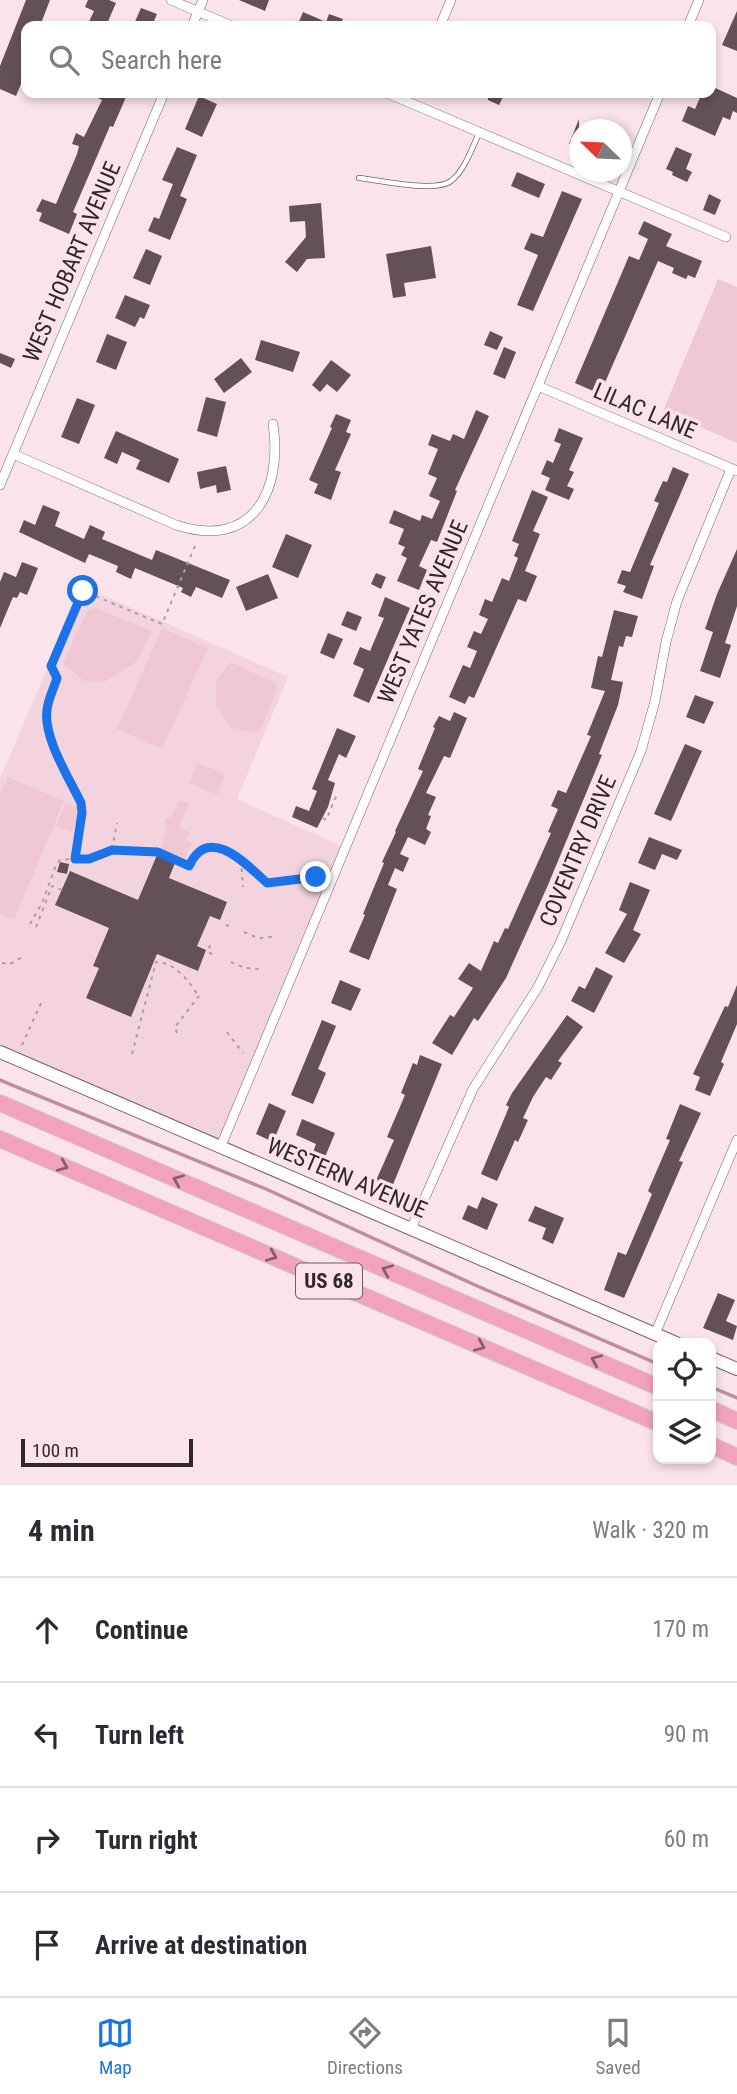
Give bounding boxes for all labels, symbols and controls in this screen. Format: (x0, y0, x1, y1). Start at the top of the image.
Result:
search box (21, 21, 716, 98)
icon: search (45, 41, 83, 79)
text: Search here (101, 45, 222, 75)
north arrow (569, 119, 632, 182)
street label: WEST HOBART AVENUE (18, 158, 126, 366)
street label: LILAC LANE (589, 377, 701, 445)
street label: WEST YATES AVENUE (372, 516, 474, 708)
route start (67, 575, 98, 606)
street label: COVENTRY DRIVE (534, 771, 622, 931)
route end (300, 861, 331, 892)
street label: WESTERN AVENUE (263, 1132, 431, 1224)
one-way arrow (55, 1158, 68, 1172)
one-way arrow (172, 1174, 185, 1188)
one-way arrow (264, 1248, 277, 1262)
road number: US 68 (296, 1264, 362, 1298)
one-way arrow (381, 1264, 394, 1278)
one-way arrow (473, 1338, 486, 1352)
map controls (653, 1338, 716, 1464)
button: locate (653, 1338, 716, 1401)
one-way arrow (590, 1354, 603, 1368)
button: layers (653, 1401, 716, 1464)
scale bar (21, 1436, 192, 1468)
text: 100 m (32, 1439, 79, 1462)
text: 4 min (28, 1513, 95, 1548)
text: Walk · 320 m (592, 1517, 709, 1544)
icon: ahead (28, 1611, 66, 1649)
text: Continue (95, 1615, 188, 1645)
text: 170 m (652, 1616, 709, 1643)
icon: left (28, 1716, 66, 1754)
text: Turn left (95, 1720, 184, 1750)
text: 90 m (664, 1721, 709, 1748)
icon: right (28, 1821, 66, 1859)
text: Turn right (95, 1825, 197, 1855)
text: 60 m (664, 1826, 709, 1853)
icon: arrive (28, 1926, 66, 1964)
text: Arrive at destination (95, 1930, 307, 1960)
tab: Map (96, 2014, 134, 2079)
tab: Directions (327, 2014, 403, 2079)
tab: Saved (595, 2014, 641, 2079)

